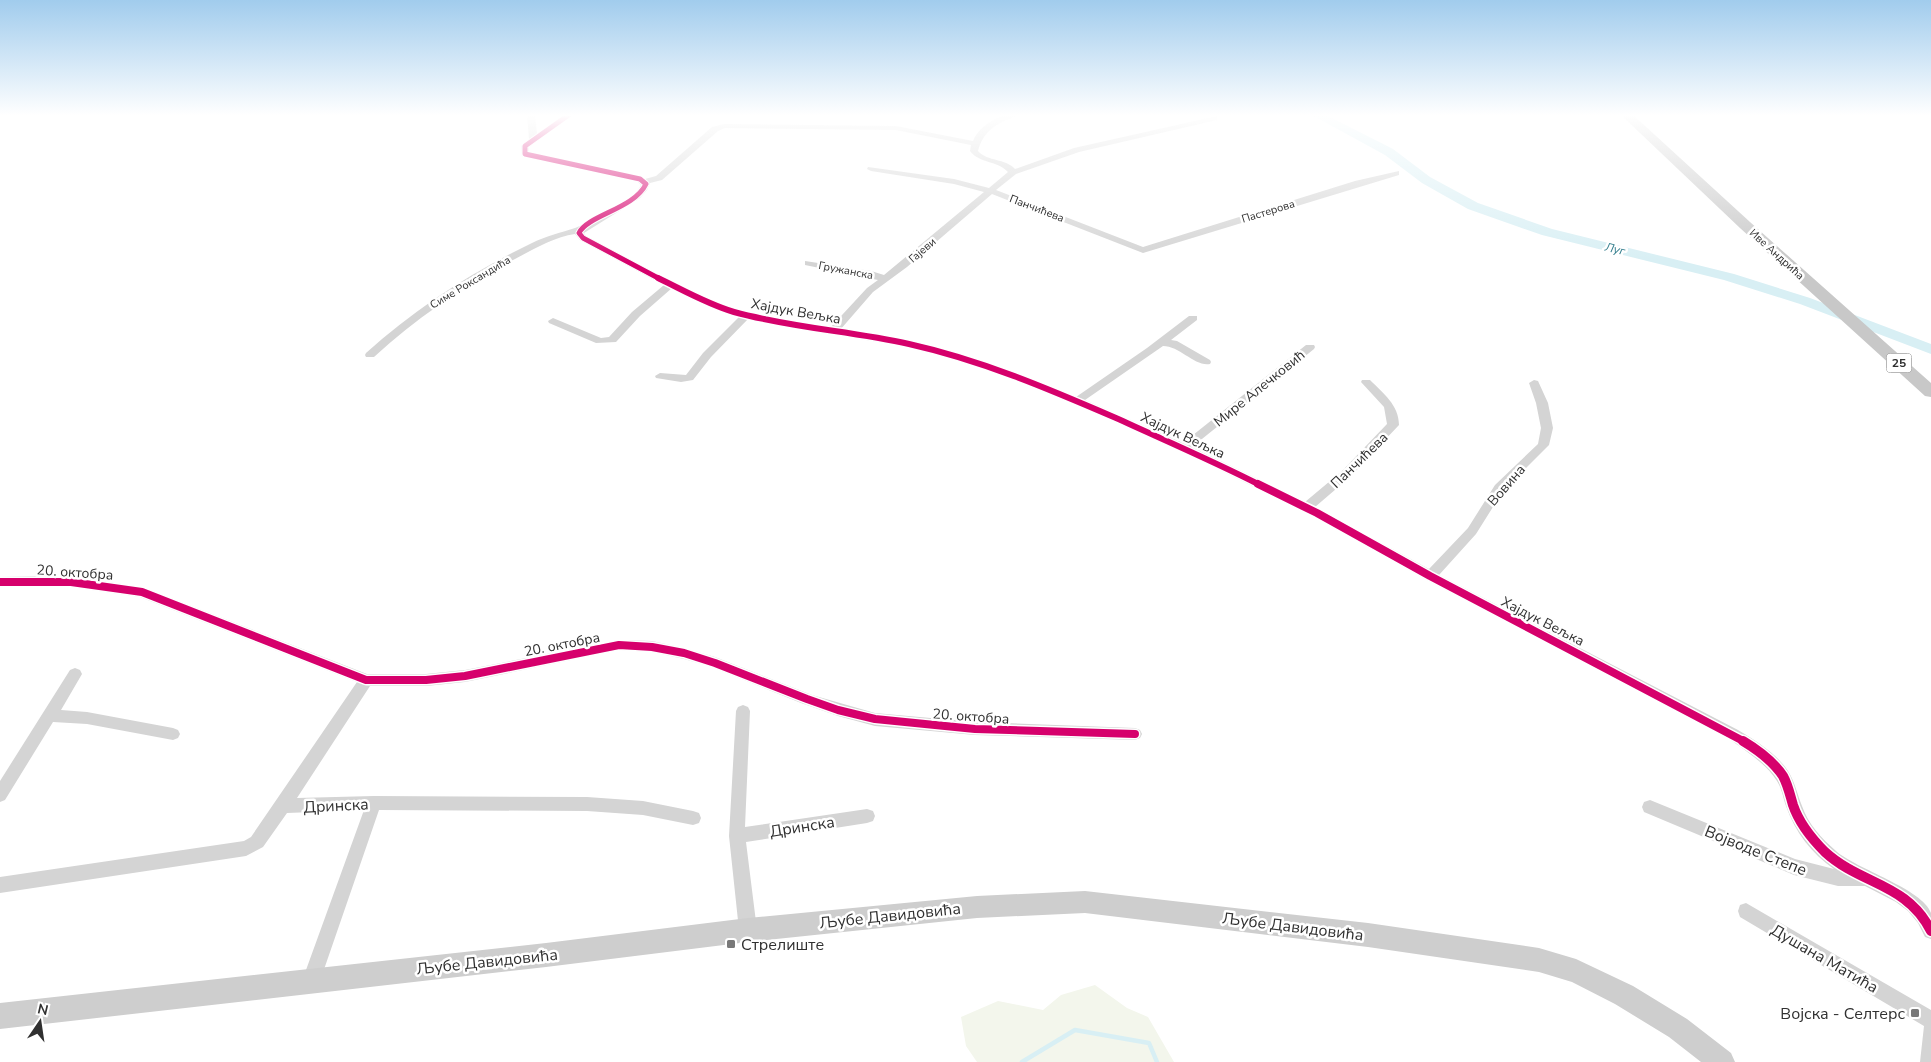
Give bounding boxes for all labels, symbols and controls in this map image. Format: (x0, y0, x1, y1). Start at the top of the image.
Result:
street label: Панчићева (1007, 191, 1066, 226)
street label: Пастерова (1240, 196, 1297, 227)
street label: Иве Андрића (1746, 226, 1807, 283)
street label: Гајеви (906, 234, 939, 266)
water label: Луг (1602, 239, 1628, 259)
street label: Симе Роксандића (427, 252, 513, 312)
street label: Гружанска (817, 258, 875, 283)
street label: Хајдук Вељка (750, 294, 842, 329)
street label: Мире Алечковић (1210, 346, 1309, 431)
road number: 25 (1886, 353, 1912, 372)
street label: Хајдук Вељка (1138, 408, 1228, 463)
street label: Панчићева (1326, 428, 1392, 493)
street label: Вовина (1483, 461, 1530, 510)
street label: 20. октобра (36, 560, 114, 585)
street label: Хајдук Вељка (1498, 592, 1588, 651)
street label: 20. октобра (523, 628, 602, 661)
street label: 20. октобра (932, 704, 1010, 729)
street label: Дринска (303, 793, 369, 819)
street label: Дринска (768, 811, 836, 843)
street label: Војводе Степе (1701, 820, 1810, 881)
street label: Љубе Давидовића (818, 898, 962, 934)
street label: Љубе Давидовића (1221, 907, 1365, 947)
street label: Душана Матића (1767, 919, 1882, 999)
place label: Стрелиште (741, 934, 824, 956)
marker: Стрелиште (725, 938, 737, 950)
street label: Љубе Давидовића (415, 944, 559, 980)
north arrow (15, 997, 65, 1047)
text: N (36, 999, 50, 1020)
place label: Војска - Селтерс (1780, 1003, 1905, 1025)
marker: Војска - Селтерс (1909, 1007, 1921, 1019)

